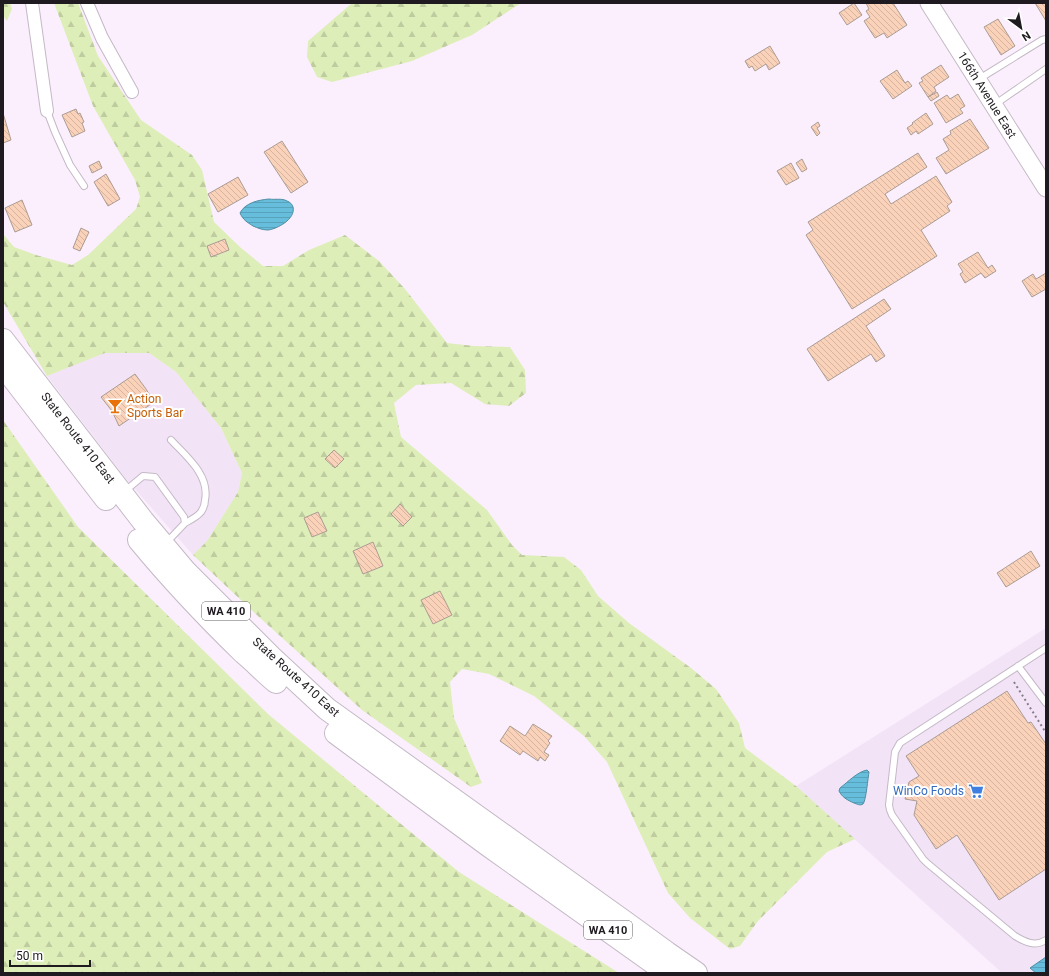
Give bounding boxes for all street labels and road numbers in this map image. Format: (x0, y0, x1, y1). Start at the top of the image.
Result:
street label: 166th Avenue East (955, 49, 1019, 141)
street label: State Route 410 East (38, 390, 118, 486)
road number: WA 410 (202, 602, 250, 620)
street label: State Route 410 East (250, 634, 342, 720)
road number: WA 410 (584, 921, 632, 939)

